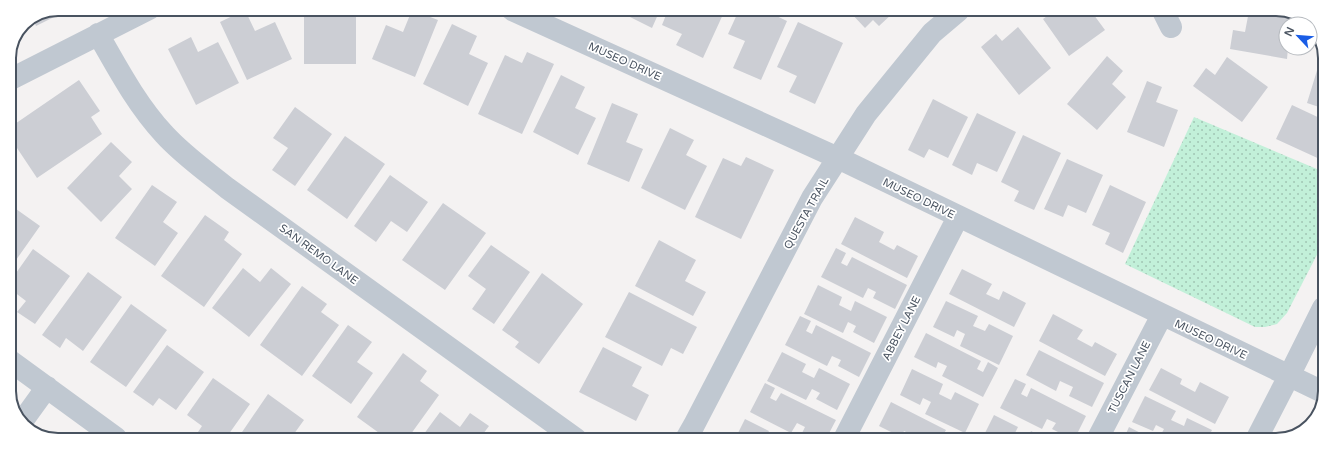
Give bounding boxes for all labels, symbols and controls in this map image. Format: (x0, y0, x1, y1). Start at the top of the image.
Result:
north arrow (1278, 16, 1318, 56)
text: N (1282, 25, 1297, 39)
street label: MUSEO DRIVE (586, 40, 663, 83)
street label: QUESTA TRAIL (781, 175, 832, 251)
street label: MUSEO DRIVE (881, 175, 957, 221)
street label: SAN REMO LANE (277, 221, 361, 287)
street label: ABBEY LANE (880, 294, 923, 363)
street label: MUSEO DRIVE (1173, 317, 1249, 362)
street label: TUSCAN LANE (1106, 339, 1153, 416)

